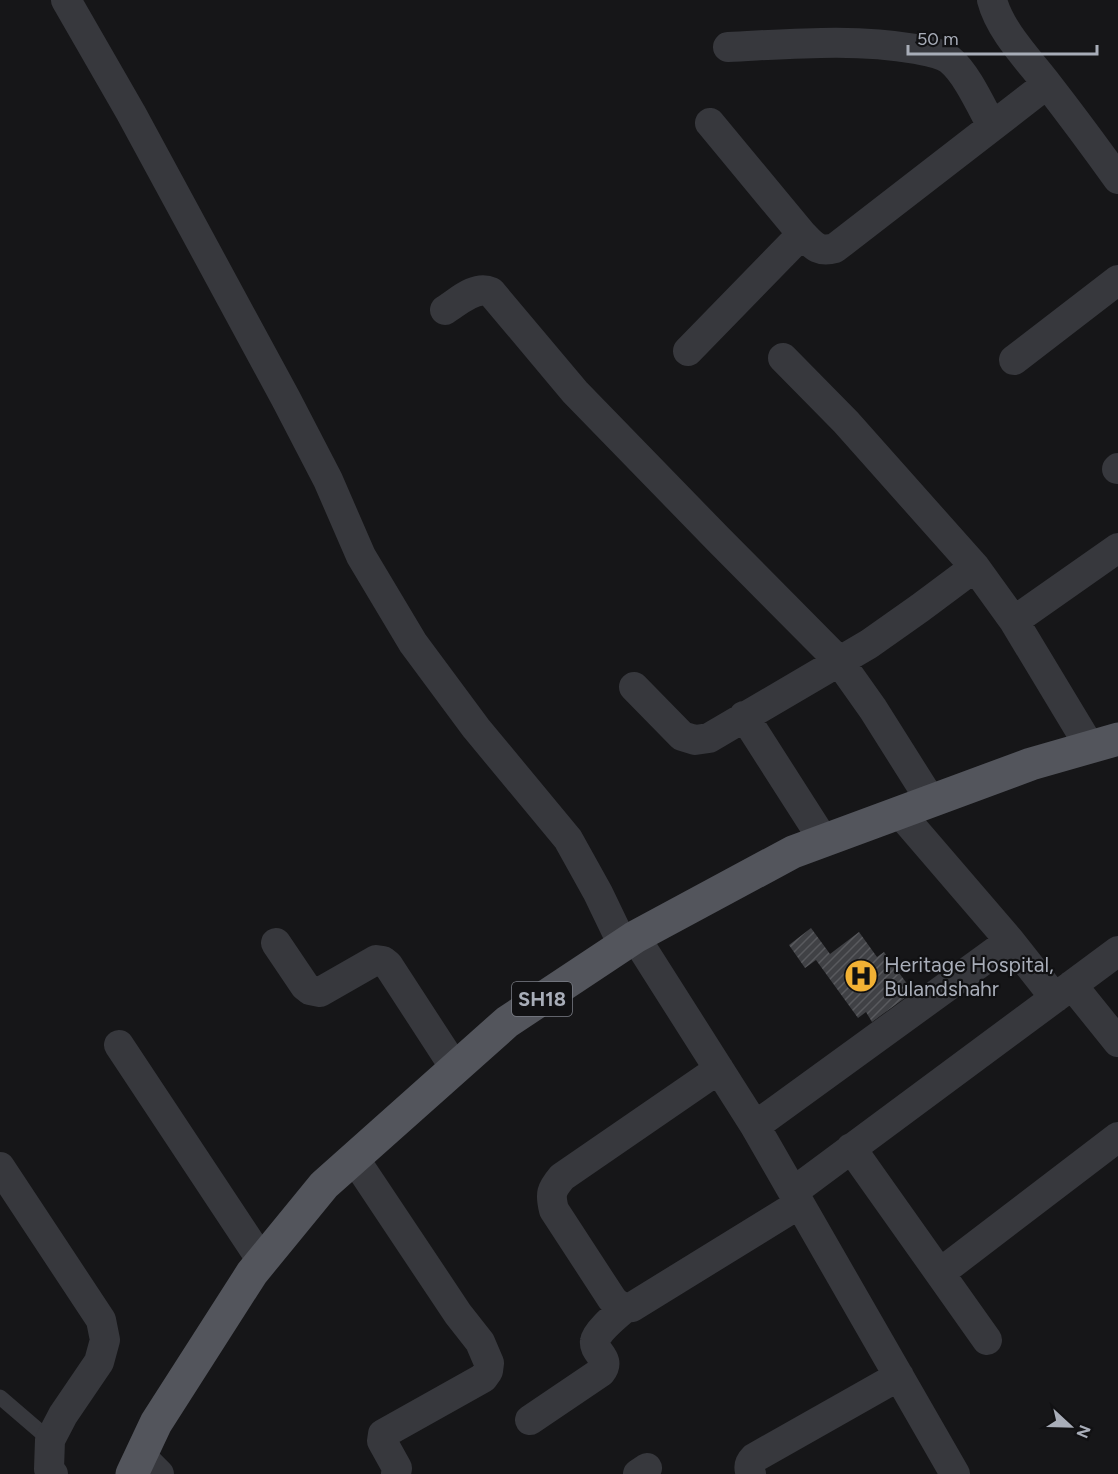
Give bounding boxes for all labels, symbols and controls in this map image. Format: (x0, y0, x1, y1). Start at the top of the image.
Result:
scale bar (908, 18, 1097, 56)
text: 50 m (917, 28, 959, 50)
place label: Heritage Hospital, Bulandshahr (884, 952, 1054, 1001)
hospital icon: Heritage Hospital, Bulandshahr (843, 958, 879, 994)
road number: SH18 (512, 982, 572, 1016)
north arrow (1040, 1396, 1100, 1456)
text: N (1072, 1422, 1095, 1441)

